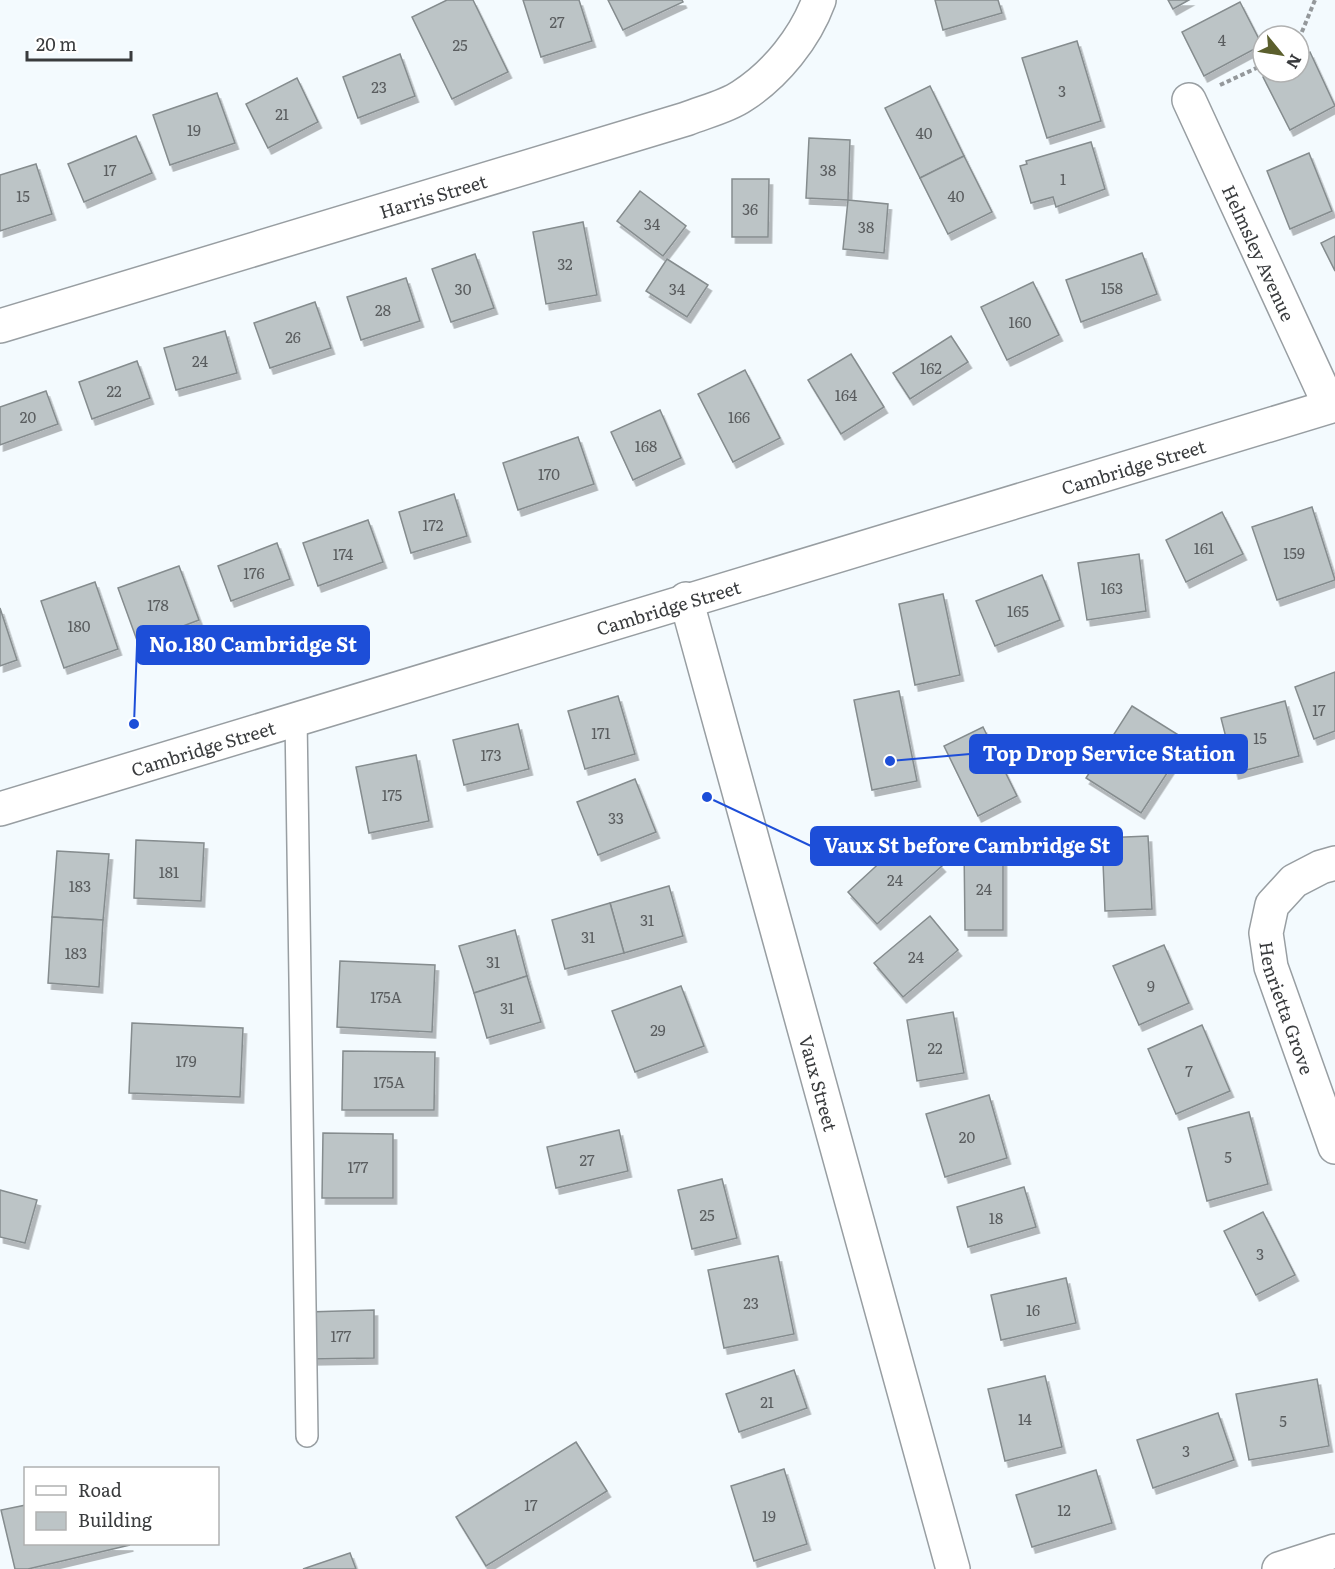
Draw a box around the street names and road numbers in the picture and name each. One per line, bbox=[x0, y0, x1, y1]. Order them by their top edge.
street label: Harris Street bbox=[376, 166, 490, 224]
street label: Helmsley Avenue bbox=[1216, 180, 1302, 325]
street label: Cambridge Street bbox=[1058, 431, 1209, 501]
street label: Cambridge Street bbox=[593, 572, 744, 641]
street label: Cambridge Street bbox=[128, 713, 279, 782]
street label: Henrietta Grove bbox=[1254, 939, 1322, 1078]
street label: Vaux Street bbox=[793, 1032, 845, 1135]

